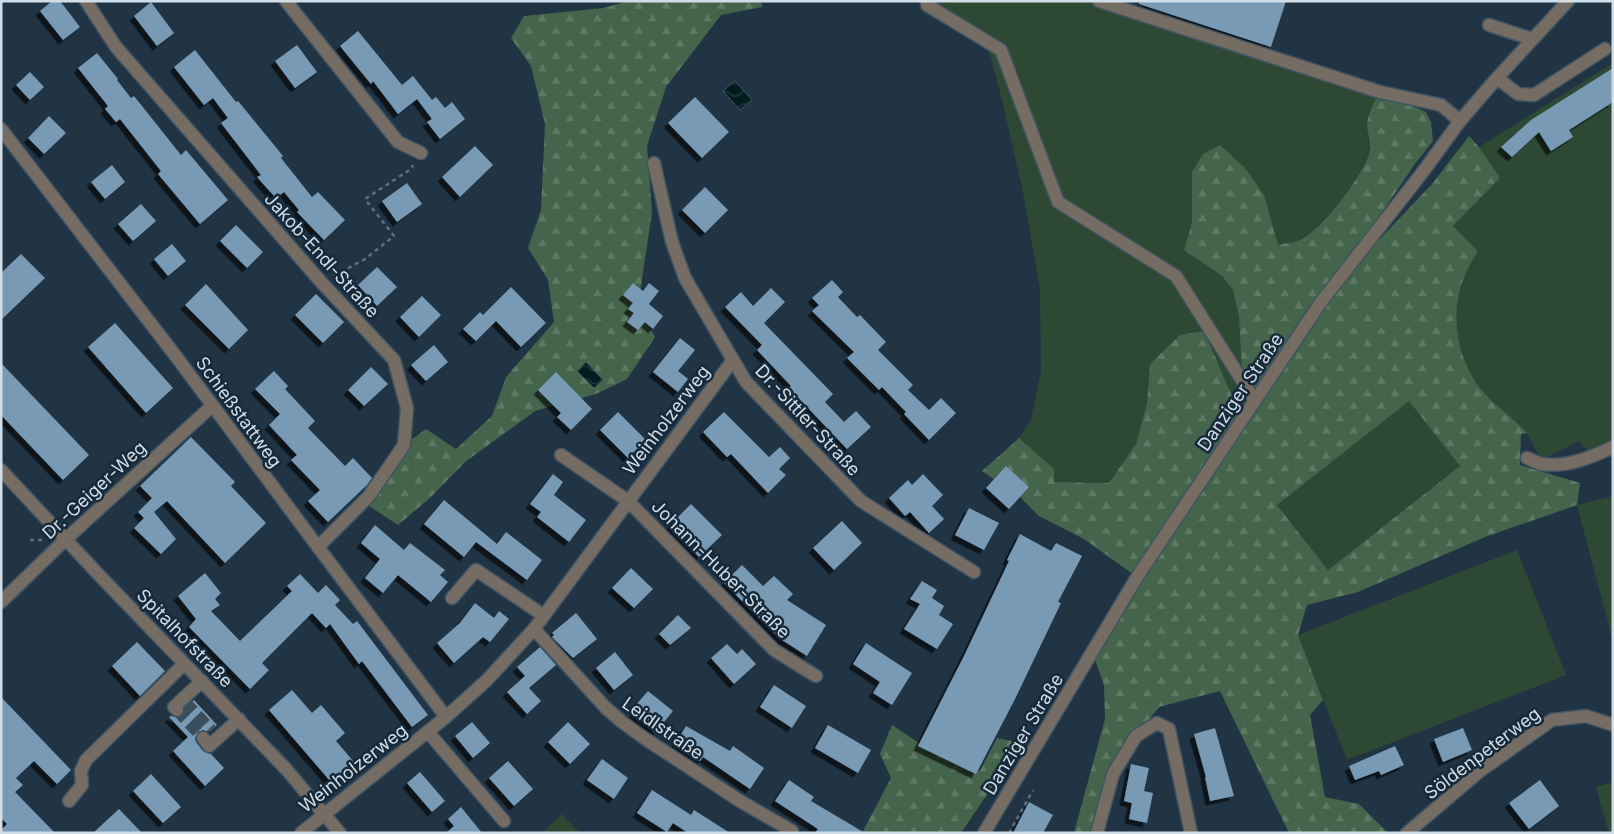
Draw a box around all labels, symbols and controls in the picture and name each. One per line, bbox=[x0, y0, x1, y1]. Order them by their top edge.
street label: Jakob-Endl-Straße bbox=[260, 188, 384, 322]
street label: Danziger Straße bbox=[1193, 329, 1287, 455]
street label: Schießstattweg bbox=[192, 353, 286, 471]
street label: Dr.-Sittler-Straße bbox=[751, 360, 865, 480]
street label: Weinholzerweg bbox=[618, 361, 714, 479]
street label: Dr.-Geiger-Weg bbox=[38, 437, 150, 543]
street label: Johann-Huber-Straße bbox=[647, 495, 795, 643]
street label: Spitalhofstraße bbox=[133, 584, 237, 692]
street label: Danziger Straße bbox=[979, 670, 1067, 798]
street label: Leidlstraße bbox=[618, 692, 708, 764]
street label: Söldenpeterweg bbox=[1420, 703, 1544, 803]
street label: Weinholzerweg bbox=[295, 719, 411, 817]

